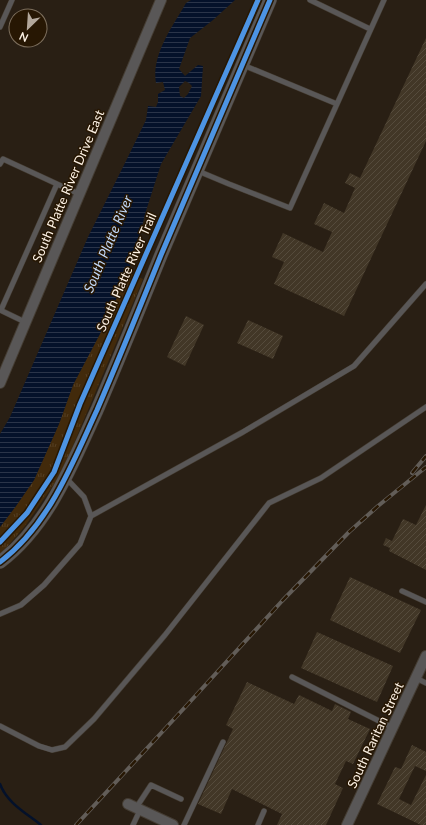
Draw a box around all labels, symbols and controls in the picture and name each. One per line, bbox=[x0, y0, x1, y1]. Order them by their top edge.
north arrow bbox=[8, 8, 48, 48]
text: N bbox=[17, 30, 30, 45]
street label: South Platte River Drive East bbox=[29, 107, 107, 265]
water label: South Platte River bbox=[80, 193, 136, 295]
street label: South Platte River Trail bbox=[93, 210, 159, 334]
street label: South Raritan Street bbox=[343, 679, 407, 791]

